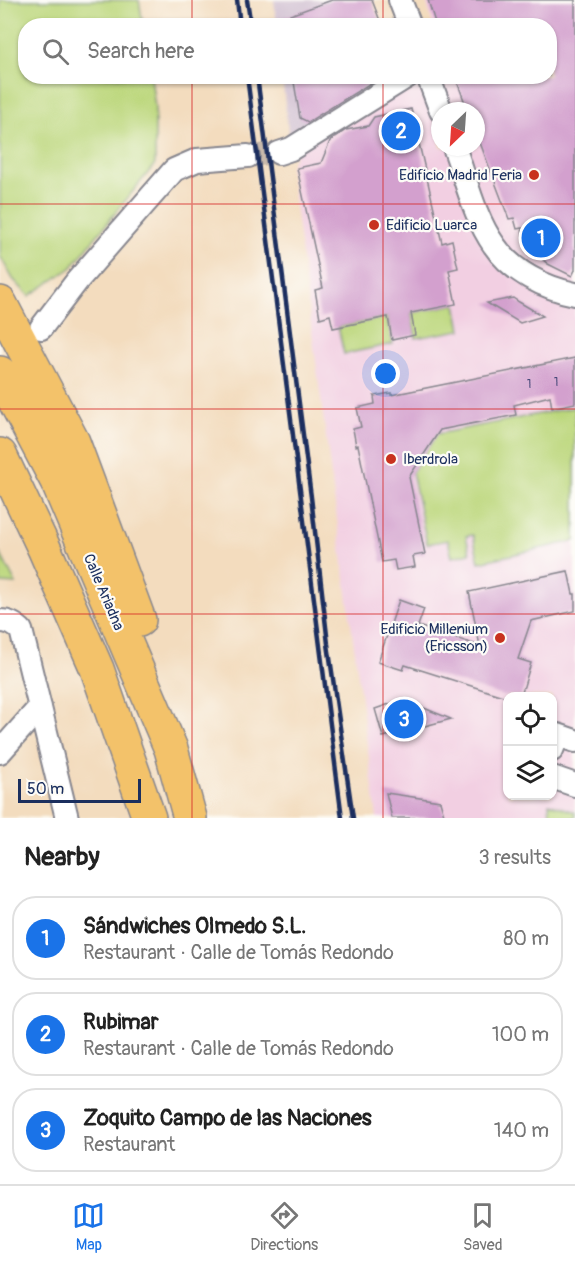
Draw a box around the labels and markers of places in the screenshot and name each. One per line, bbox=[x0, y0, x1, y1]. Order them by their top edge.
pin: 2 bbox=[382, 108, 420, 154]
place label: Edificio Madrid Feria bbox=[399, 166, 522, 185]
marker: Edificio Madrid Feria bbox=[527, 168, 541, 182]
place label: Edificio Luarca bbox=[386, 216, 477, 235]
pin: 1 bbox=[522, 216, 560, 260]
marker: Edificio Luarca bbox=[367, 218, 381, 232]
place label: Iberdrola bbox=[403, 450, 458, 469]
marker: Iberdrola bbox=[384, 452, 398, 466]
place label: Edificio Millenium (Ericsson) bbox=[381, 620, 488, 656]
marker: Edificio Millenium (Ericsson) bbox=[493, 631, 507, 645]
pin: 3 bbox=[384, 696, 424, 742]

